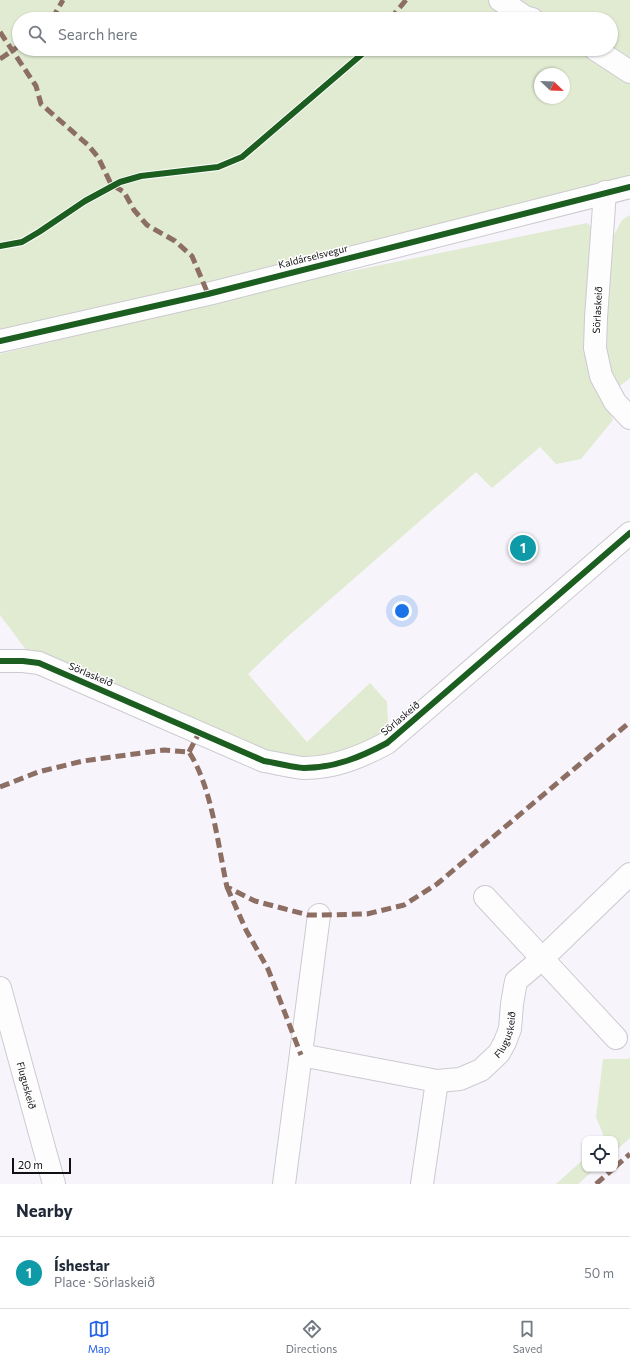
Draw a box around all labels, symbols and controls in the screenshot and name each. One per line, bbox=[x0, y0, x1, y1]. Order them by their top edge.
search box bbox=[12, 12, 618, 56]
icon: search bbox=[26, 23, 48, 45]
text: Search here bbox=[58, 25, 137, 43]
north arrow bbox=[534, 68, 570, 104]
street label: Kaldárselsvegur bbox=[277, 242, 349, 270]
street label: Sörlaskeið bbox=[590, 286, 604, 334]
pin: 1 bbox=[510, 533, 536, 563]
your location bbox=[392, 601, 412, 621]
street label: Sörlaskeið bbox=[67, 659, 115, 689]
street label: Sörlaskeið bbox=[378, 698, 422, 738]
street label: Fluguskeið bbox=[492, 1011, 517, 1060]
street label: Fluguskeið bbox=[15, 1060, 39, 1110]
map controls bbox=[582, 1136, 618, 1172]
button: locate bbox=[582, 1136, 618, 1172]
scale bar bbox=[12, 1156, 71, 1175]
text: 20 m bbox=[18, 1158, 43, 1171]
text: Nearby bbox=[16, 1200, 73, 1221]
text: Íshestar bbox=[54, 1256, 110, 1274]
text: 1 bbox=[26, 1265, 32, 1281]
text: 50 m bbox=[584, 1265, 614, 1281]
text: Place · Sörlaskeið bbox=[54, 1274, 155, 1290]
tab: Map bbox=[88, 1318, 110, 1355]
tab: Directions bbox=[286, 1318, 337, 1355]
tab: Saved bbox=[513, 1318, 542, 1355]

